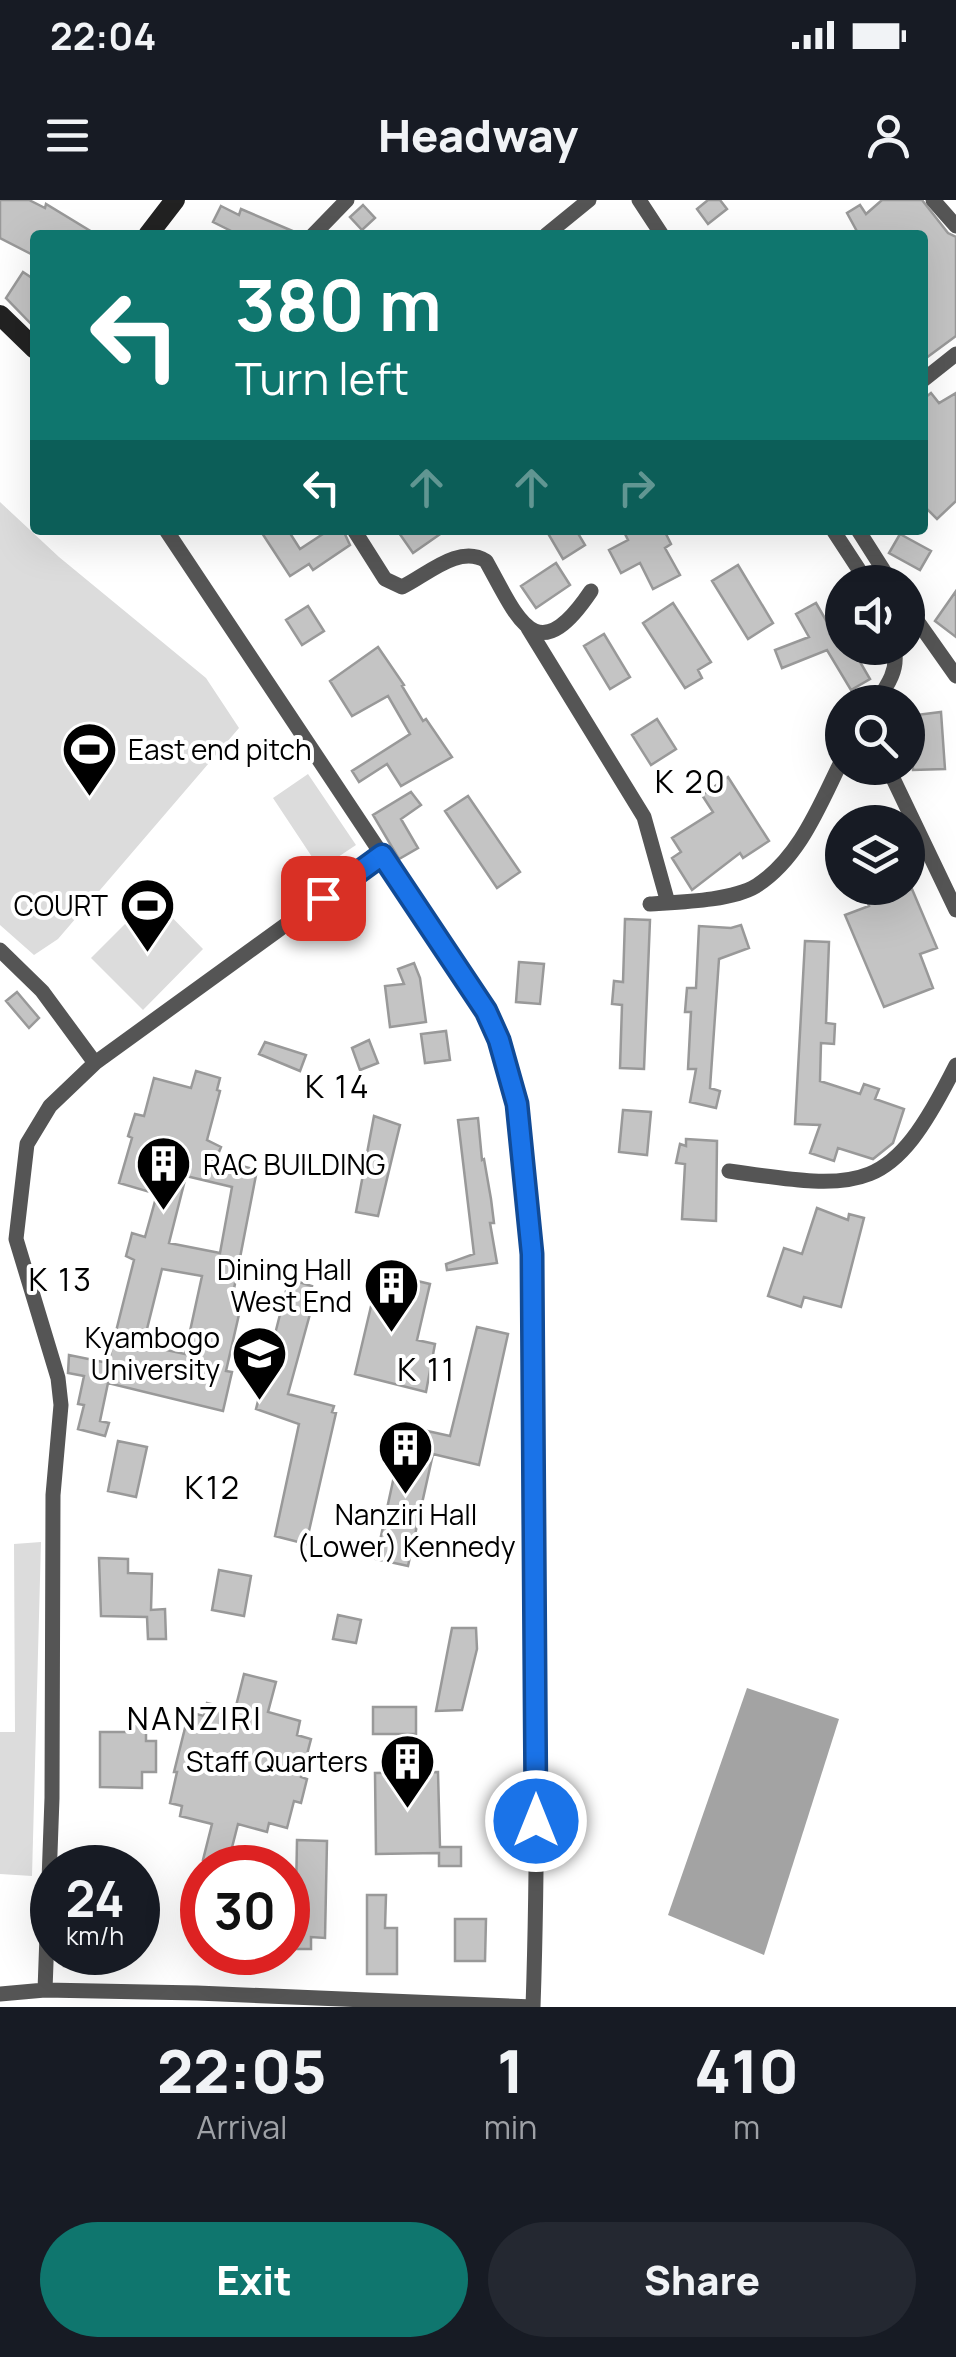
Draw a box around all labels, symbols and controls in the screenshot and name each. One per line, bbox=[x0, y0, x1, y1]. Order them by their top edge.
text: 22:04 bbox=[50, 9, 156, 61]
text: Headway bbox=[378, 104, 578, 166]
icon: menu bbox=[40, 108, 95, 163]
icon: person bbox=[861, 108, 916, 163]
text: 380 m bbox=[235, 256, 442, 352]
icon: left bbox=[70, 270, 200, 400]
text: Turn left bbox=[235, 347, 409, 409]
icon: left bbox=[294, 460, 349, 515]
icon: ahead bbox=[399, 460, 454, 515]
icon: ahead bbox=[504, 460, 559, 515]
icon: right bbox=[609, 460, 664, 515]
map controls bbox=[825, 565, 925, 905]
button: sound bbox=[825, 565, 925, 665]
button: search bbox=[825, 685, 925, 785]
sports icon: East end pitch bbox=[59, 719, 119, 798]
place label: East end pitch bbox=[128, 730, 312, 768]
district label: K 20 bbox=[655, 759, 727, 803]
button: layers bbox=[825, 805, 925, 905]
pin bbox=[281, 856, 366, 941]
icon: arrive bbox=[296, 871, 351, 926]
sports icon: COURT bbox=[117, 875, 177, 954]
place label: COURT bbox=[14, 886, 108, 924]
district label: K 14 bbox=[305, 1064, 371, 1108]
building icon: RAC BUILDING bbox=[134, 1134, 194, 1213]
place label: RAC BUILDING bbox=[203, 1145, 385, 1183]
place label: Dining Hall West End bbox=[217, 1250, 352, 1320]
building icon: Dining Hall West End bbox=[361, 1255, 421, 1334]
district label: K 13 bbox=[29, 1257, 93, 1301]
place label: Kyambogo University bbox=[85, 1318, 220, 1388]
school or university icon: Kyambogo University bbox=[229, 1323, 289, 1402]
district label: K 11 bbox=[397, 1347, 457, 1391]
building icon: Nanziri Hall (Lower) Kennedy bbox=[376, 1418, 436, 1497]
district label: K12 bbox=[184, 1465, 242, 1509]
place label: Nanziri Hall (Lower) Kennedy bbox=[297, 1495, 516, 1565]
district label: NANZIRI bbox=[127, 1696, 263, 1740]
building icon: Staff Quarters bbox=[377, 1731, 437, 1810]
place label: Staff Quarters bbox=[186, 1742, 368, 1780]
position arrow bbox=[484, 1769, 588, 1873]
speed limit sign: 30 bbox=[180, 1845, 310, 1975]
text: 24 bbox=[65, 1864, 125, 1932]
text: km/h bbox=[66, 1918, 124, 1953]
text: 22:05 bbox=[157, 2029, 327, 2111]
text: 1 bbox=[497, 2029, 524, 2111]
text: 410 bbox=[694, 2029, 799, 2111]
text: Arrival bbox=[196, 2105, 288, 2149]
text: min bbox=[484, 2105, 537, 2149]
text: m bbox=[733, 2105, 760, 2149]
button: Exit bbox=[40, 2222, 468, 2337]
button: Share bbox=[488, 2222, 916, 2337]

